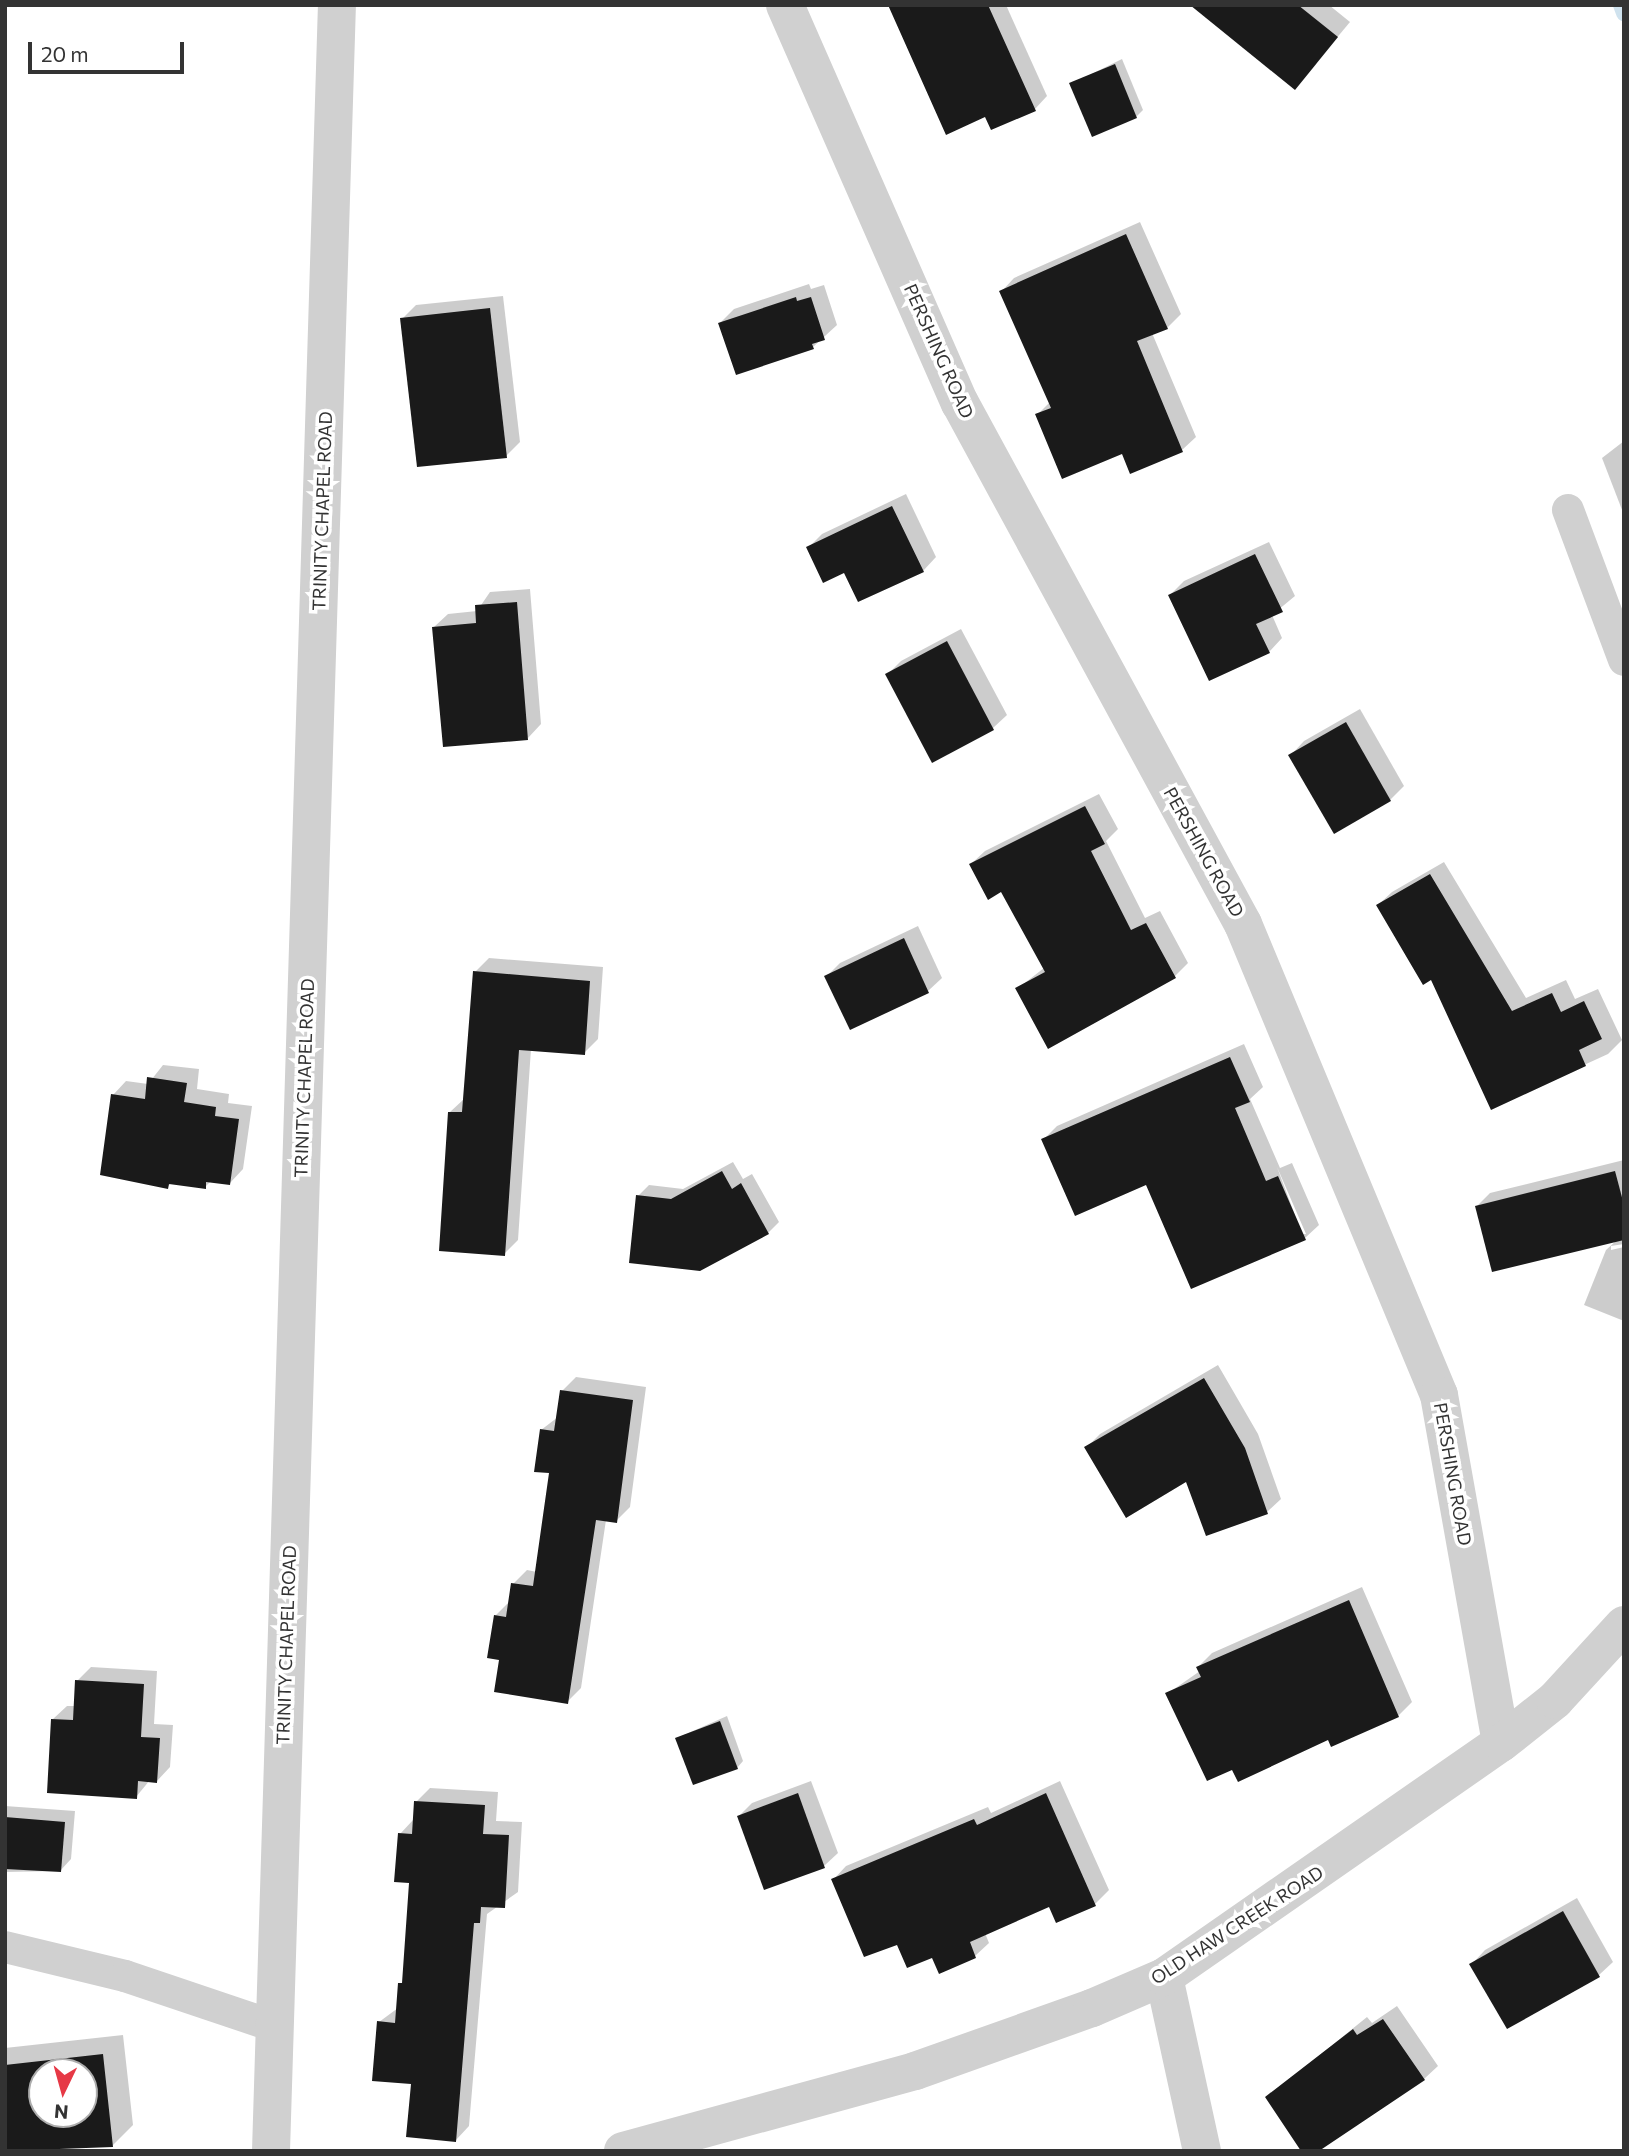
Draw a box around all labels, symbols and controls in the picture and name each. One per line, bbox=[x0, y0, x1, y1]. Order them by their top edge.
scale bar bbox=[32, 28, 187, 72]
text: 20 m bbox=[41, 41, 89, 66]
street label: PERSHING ROAD bbox=[900, 280, 978, 422]
street label: TRINITY CHAPEL ROAD bbox=[308, 411, 336, 611]
street label: PERSHING ROAD bbox=[1159, 783, 1249, 921]
street label: TRINITY CHAPEL ROAD bbox=[290, 978, 318, 1178]
street label: PERSHING ROAD bbox=[1430, 1401, 1476, 1547]
street label: TRINITY CHAPEL ROAD bbox=[272, 1545, 300, 1745]
street label: OLD HAW CREEK ROAD bbox=[1147, 1861, 1327, 1989]
north arrow bbox=[28, 2058, 98, 2128]
text: N bbox=[53, 2100, 69, 2125]

